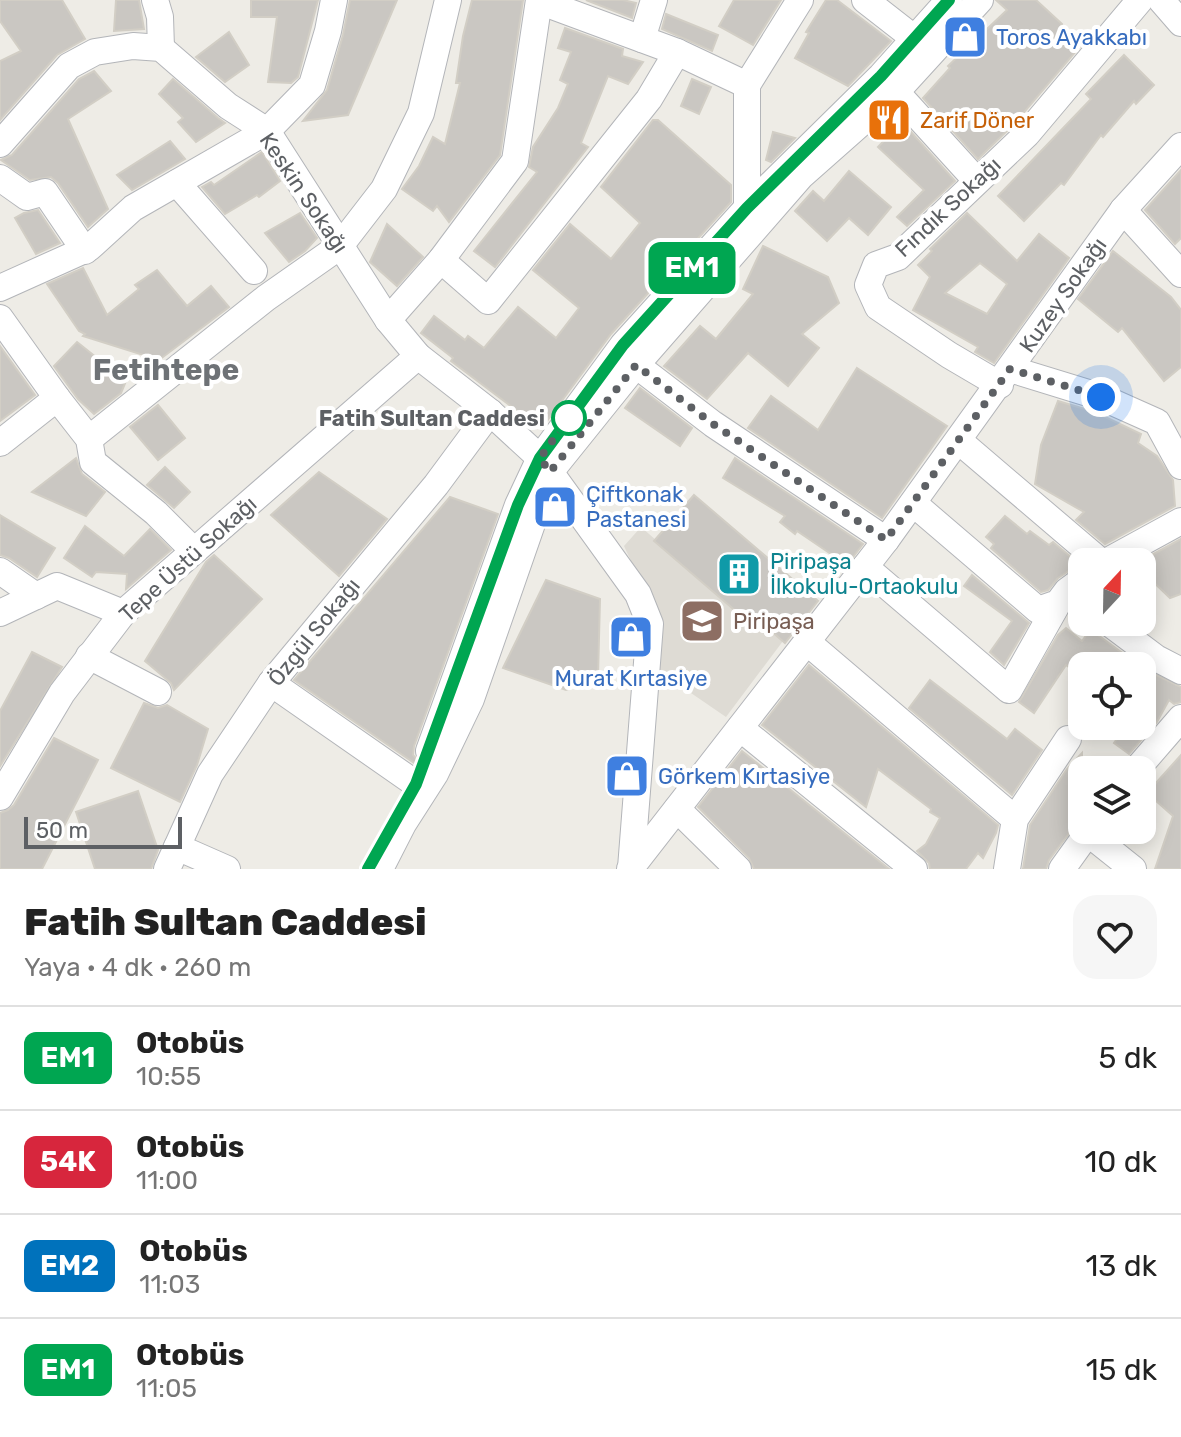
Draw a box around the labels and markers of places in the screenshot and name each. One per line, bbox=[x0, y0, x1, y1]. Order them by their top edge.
shop icon: Toros Ayakkabı bbox=[941, 13, 989, 61]
place label: Toros Ayakkabı bbox=[996, 24, 1147, 51]
restaurant icon: Zarif Döner bbox=[865, 96, 913, 144]
place label: Zarif Döner bbox=[920, 107, 1035, 134]
marker: Fatih Sultan Caddesi bbox=[552, 401, 586, 435]
place label: Fatih Sultan Caddesi bbox=[319, 405, 545, 432]
place label: Çiftkonak Pastanesi bbox=[586, 481, 686, 533]
shop icon: Çiftkonak Pastanesi bbox=[531, 483, 579, 531]
place label: Piripaşa İlkokulu-Ortaokulu bbox=[770, 548, 958, 600]
building icon: Piripaşa İlkokulu-Ortaokulu bbox=[715, 550, 763, 598]
school or university icon: Piripaşa bbox=[678, 597, 726, 645]
place label: Piripaşa bbox=[733, 608, 815, 635]
shop icon: Murat Kırtasiye bbox=[607, 613, 655, 661]
place label: Murat Kırtasiye bbox=[554, 665, 708, 692]
shop icon: Görkem Kırtasiye bbox=[603, 752, 651, 800]
place label: Görkem Kırtasiye bbox=[658, 763, 830, 790]

